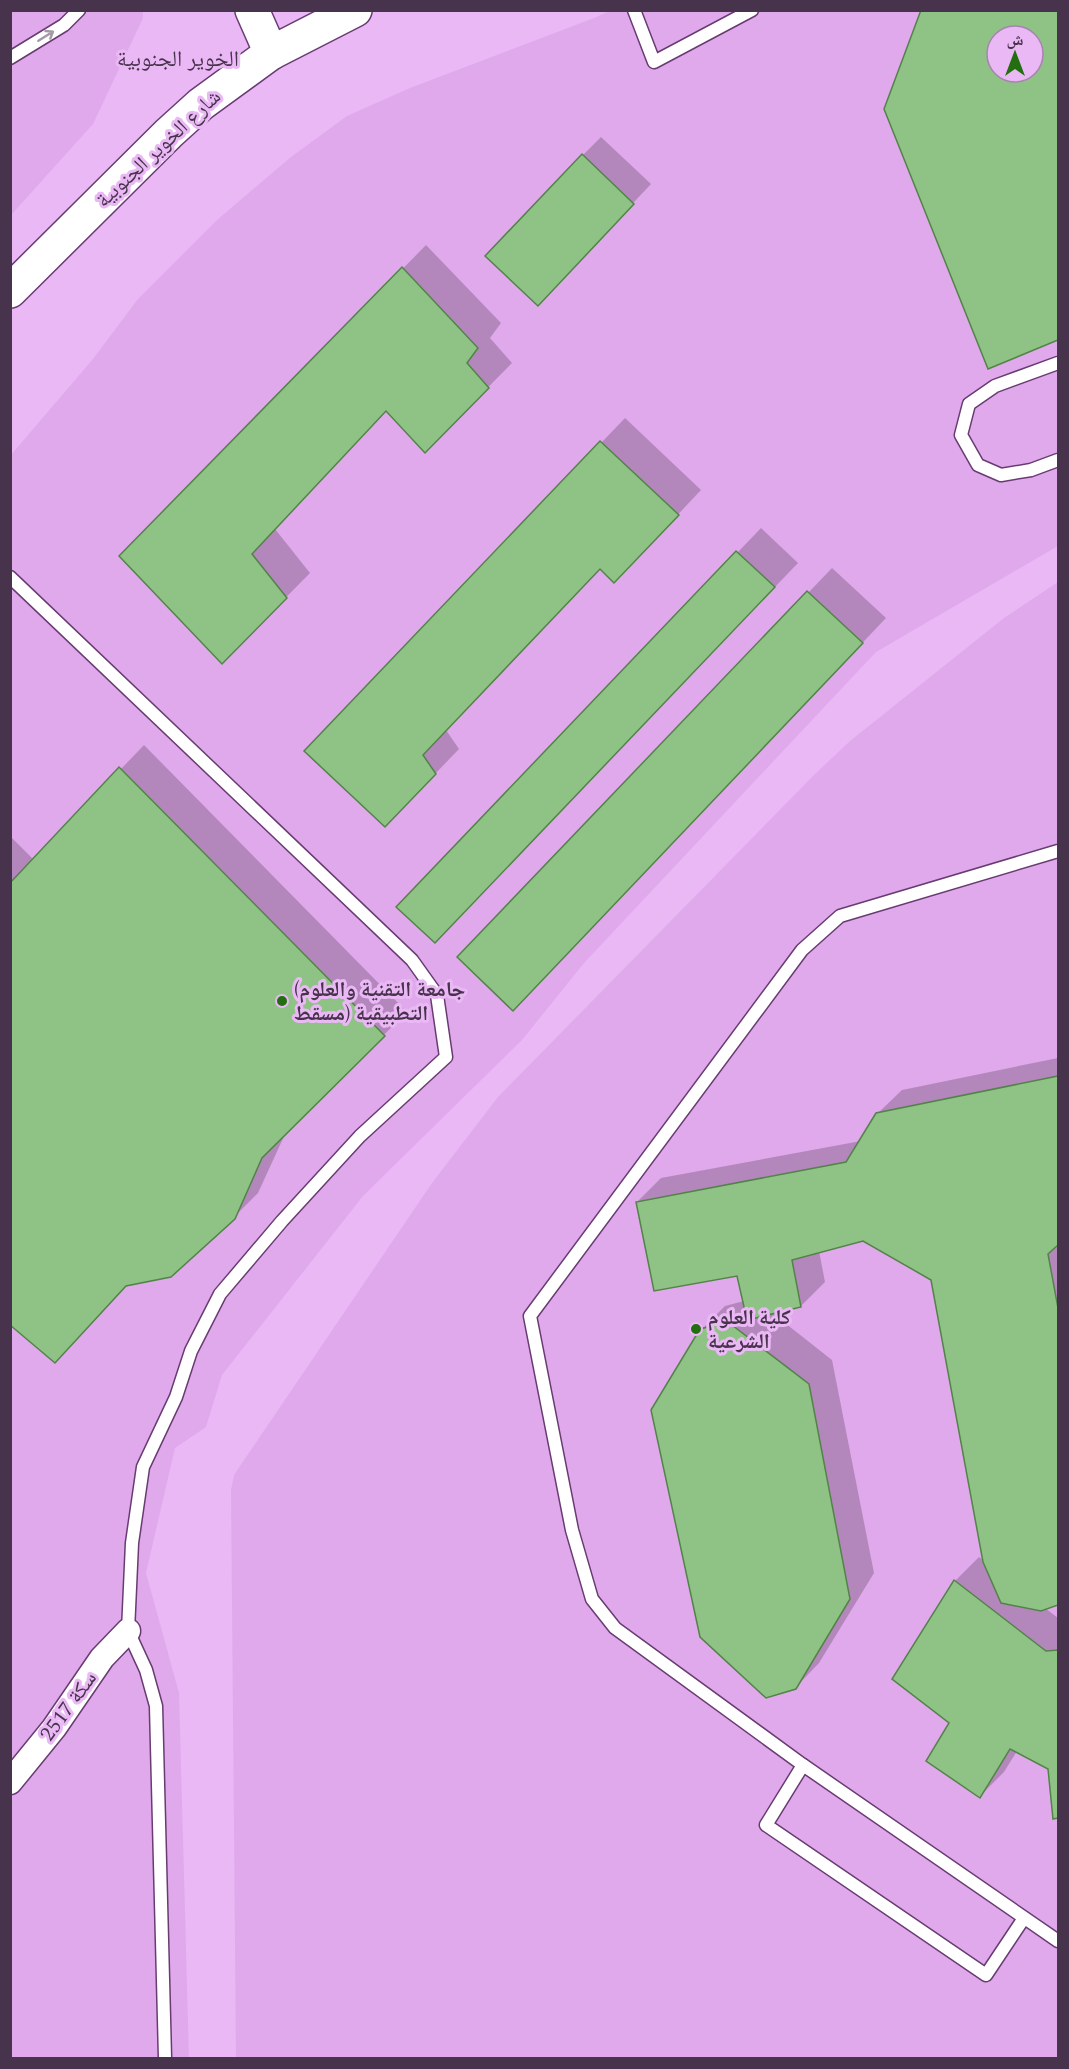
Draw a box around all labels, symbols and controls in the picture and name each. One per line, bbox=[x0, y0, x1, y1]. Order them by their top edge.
north arrow bbox=[985, 24, 1045, 84]
text: ش bbox=[1007, 28, 1024, 52]
one-way arrow bbox=[37, 29, 54, 41]
district label: الخوير الجنوبية bbox=[117, 43, 239, 76]
street label: شارع الخوير الجنوبية bbox=[89, 82, 229, 216]
place label: (جامعة التقنية والعلوم التطبيقية (مسقط bbox=[294, 974, 465, 1030]
marker: (جامعة التقنية والعلوم التطبيقية (مسقط bbox=[275, 994, 289, 1008]
place label: كلية العلوم الشرعية bbox=[708, 1302, 791, 1358]
marker: كلية العلوم الشرعية bbox=[689, 1322, 703, 1336]
street label: 2517 سكة bbox=[32, 1665, 105, 1748]

